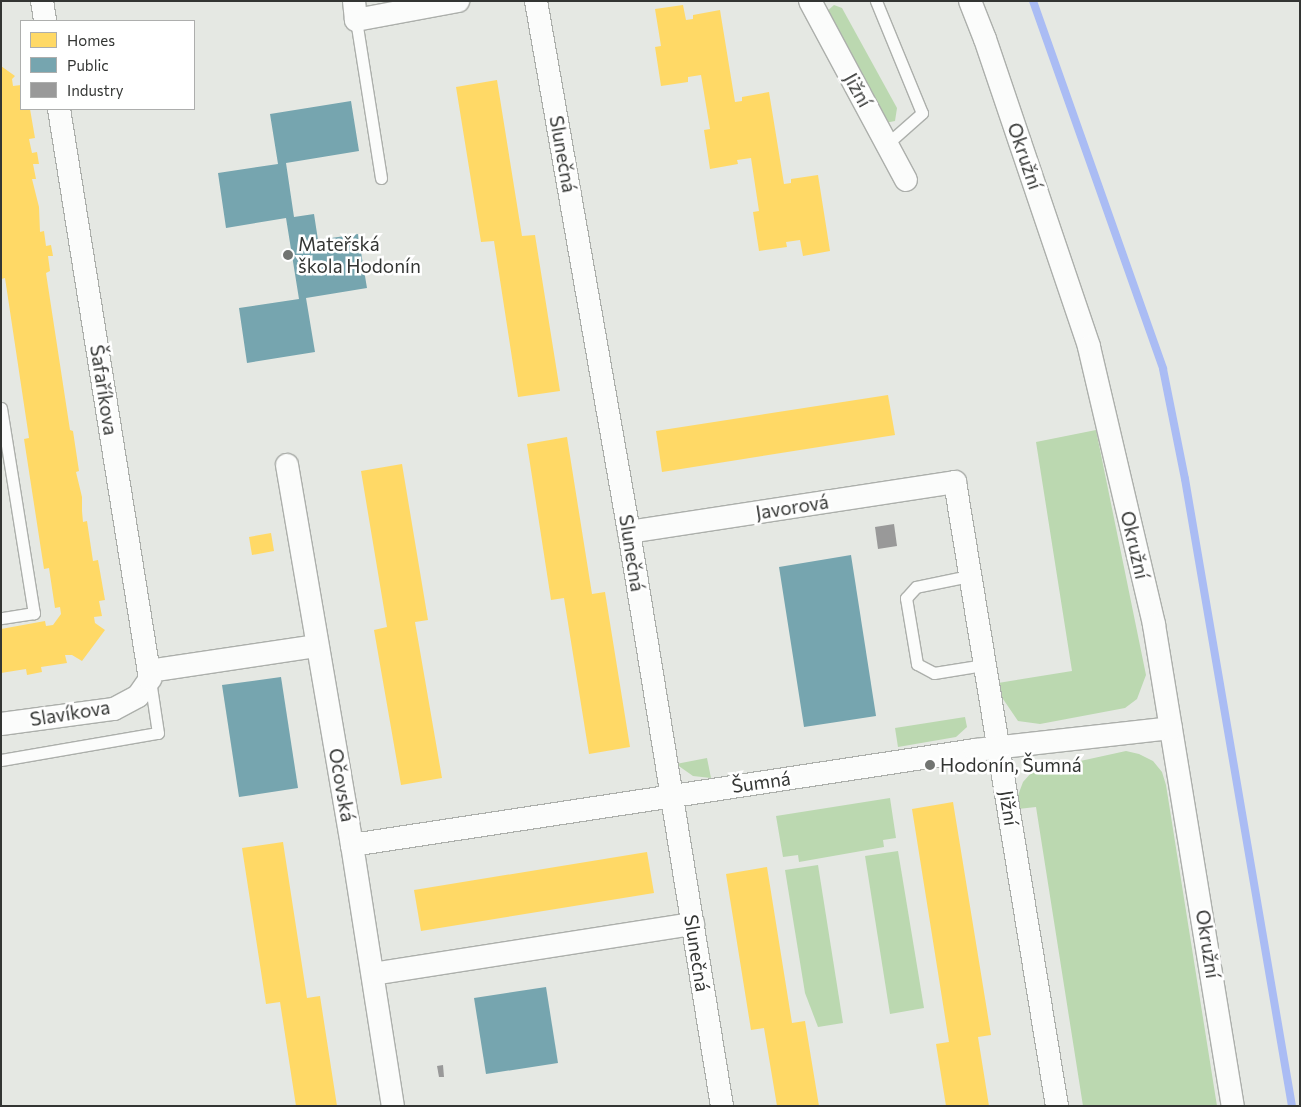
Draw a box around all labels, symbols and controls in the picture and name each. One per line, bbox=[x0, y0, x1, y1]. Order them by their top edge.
legend bbox=[20, 20, 195, 110]
text: Homes bbox=[67, 31, 115, 49]
text: Public bbox=[67, 56, 109, 74]
street label: Jižní bbox=[839, 69, 877, 111]
text: Industry bbox=[67, 81, 124, 99]
street label: Slunečná bbox=[545, 114, 581, 194]
street label: Okružní bbox=[1003, 120, 1047, 192]
place label: Mateřská škola Hodonín bbox=[298, 233, 421, 277]
marker: Mateřská škola Hodonín bbox=[282, 249, 294, 261]
street label: Šafaříkova bbox=[86, 343, 122, 437]
street label: Javorová bbox=[754, 490, 830, 524]
street label: Okružní bbox=[1116, 509, 1154, 581]
street label: Slunečná bbox=[615, 513, 649, 593]
street label: Slavíkova bbox=[28, 695, 112, 731]
street label: Očovská bbox=[324, 746, 360, 824]
place label: Hodonín, Šumná bbox=[940, 754, 1082, 776]
marker: Hodonín, Šumná bbox=[924, 759, 936, 771]
street label: Šumná bbox=[730, 767, 792, 797]
street label: Jižní bbox=[995, 789, 1023, 827]
street label: Okružní bbox=[1191, 908, 1225, 980]
street label: Slunečná bbox=[680, 913, 714, 993]

